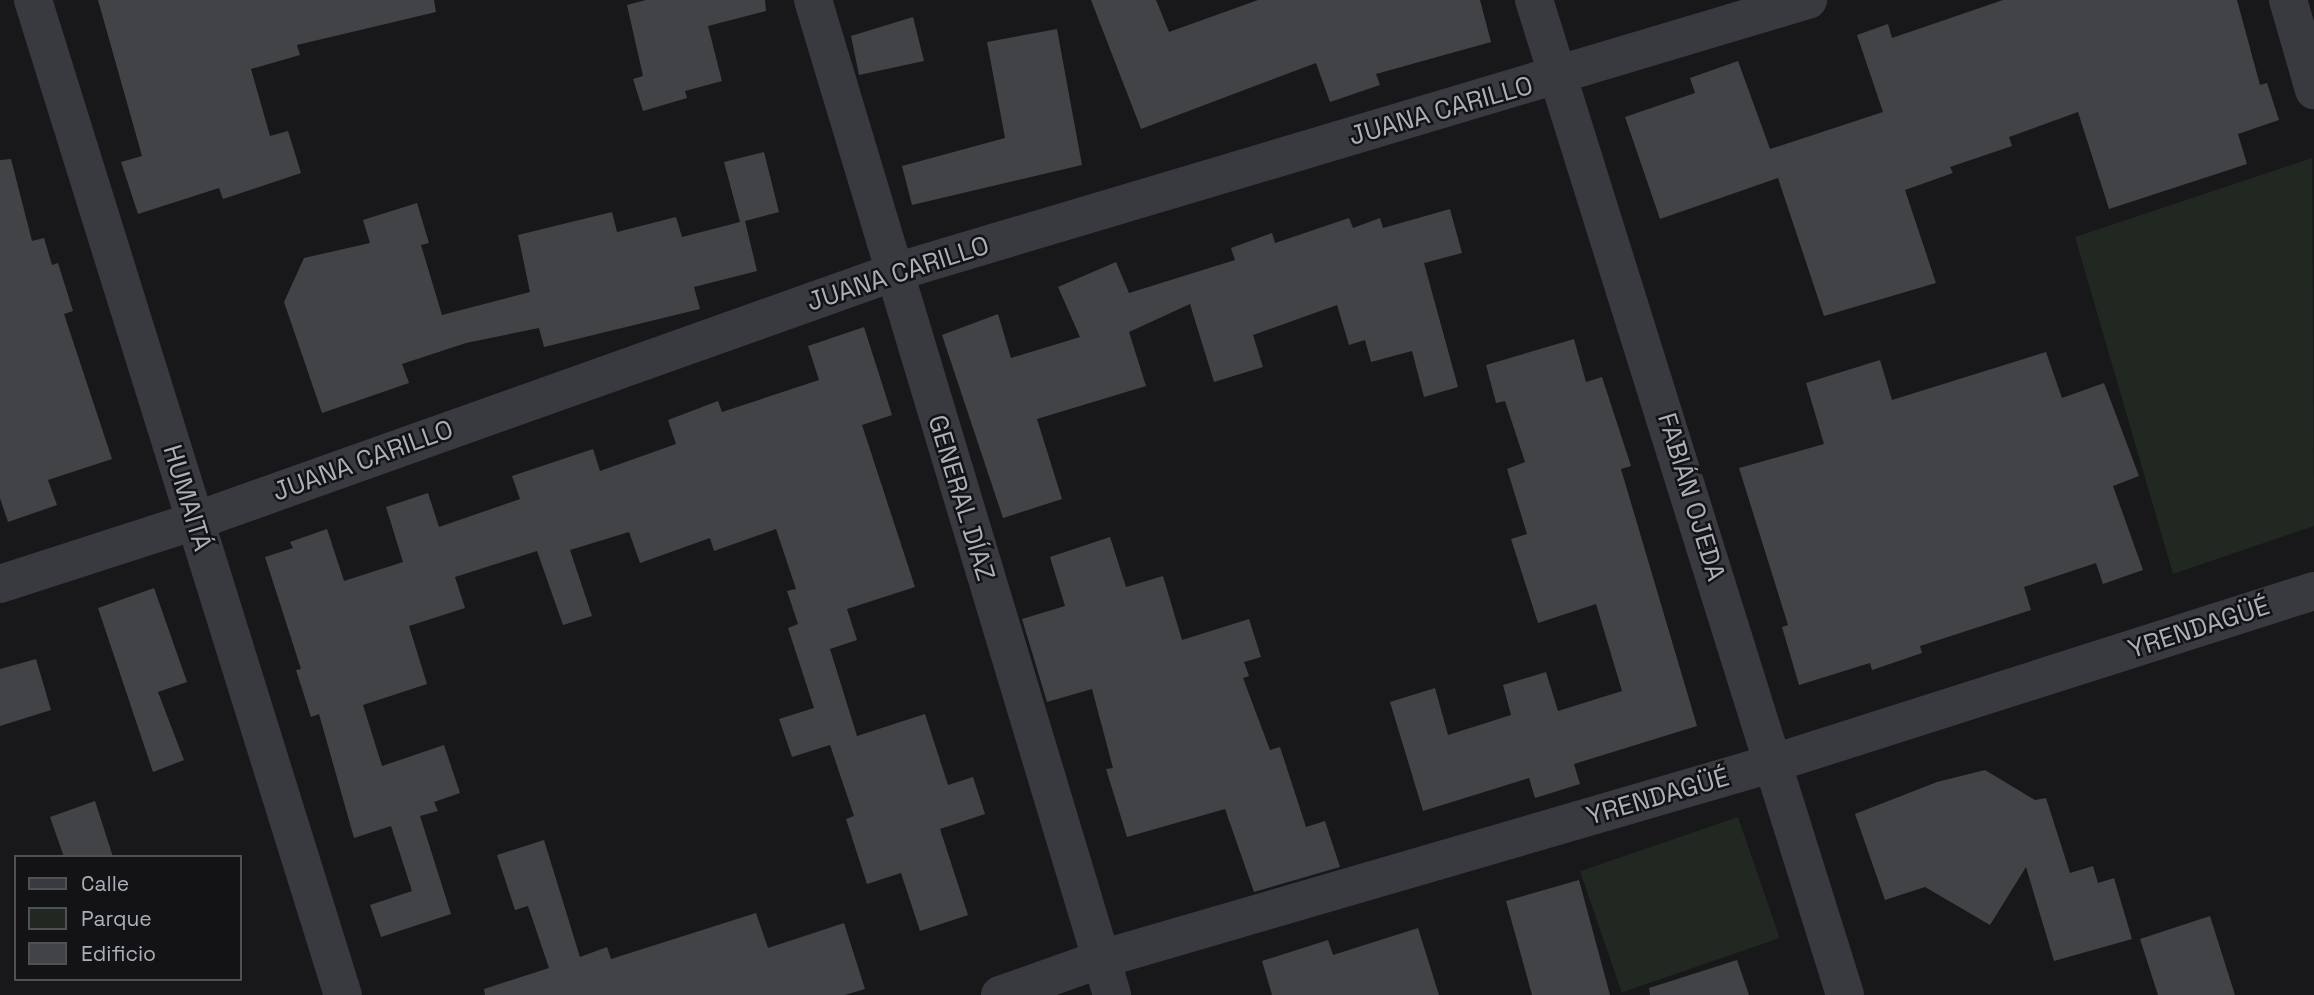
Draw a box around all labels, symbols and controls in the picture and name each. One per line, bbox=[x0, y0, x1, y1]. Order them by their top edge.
street label: JUANA CARILLO bbox=[1345, 70, 1537, 152]
street label: JUANA CARILLO bbox=[803, 230, 993, 318]
street label: FABIÁN OJEDA bbox=[1651, 409, 1731, 585]
street label: GENERAL DÍAZ bbox=[921, 411, 1001, 585]
street label: JUANA CARILLO bbox=[268, 414, 458, 508]
street label: HUMAITÁ bbox=[156, 441, 218, 555]
street label: YRENDAGÜÉ bbox=[2125, 591, 2273, 665]
street label: YRENDAGÜÉ bbox=[1583, 762, 1733, 832]
legend bbox=[14, 855, 242, 981]
text: Calle bbox=[81, 870, 129, 897]
text: Parque bbox=[81, 905, 152, 932]
text: Edificio bbox=[81, 940, 156, 967]

